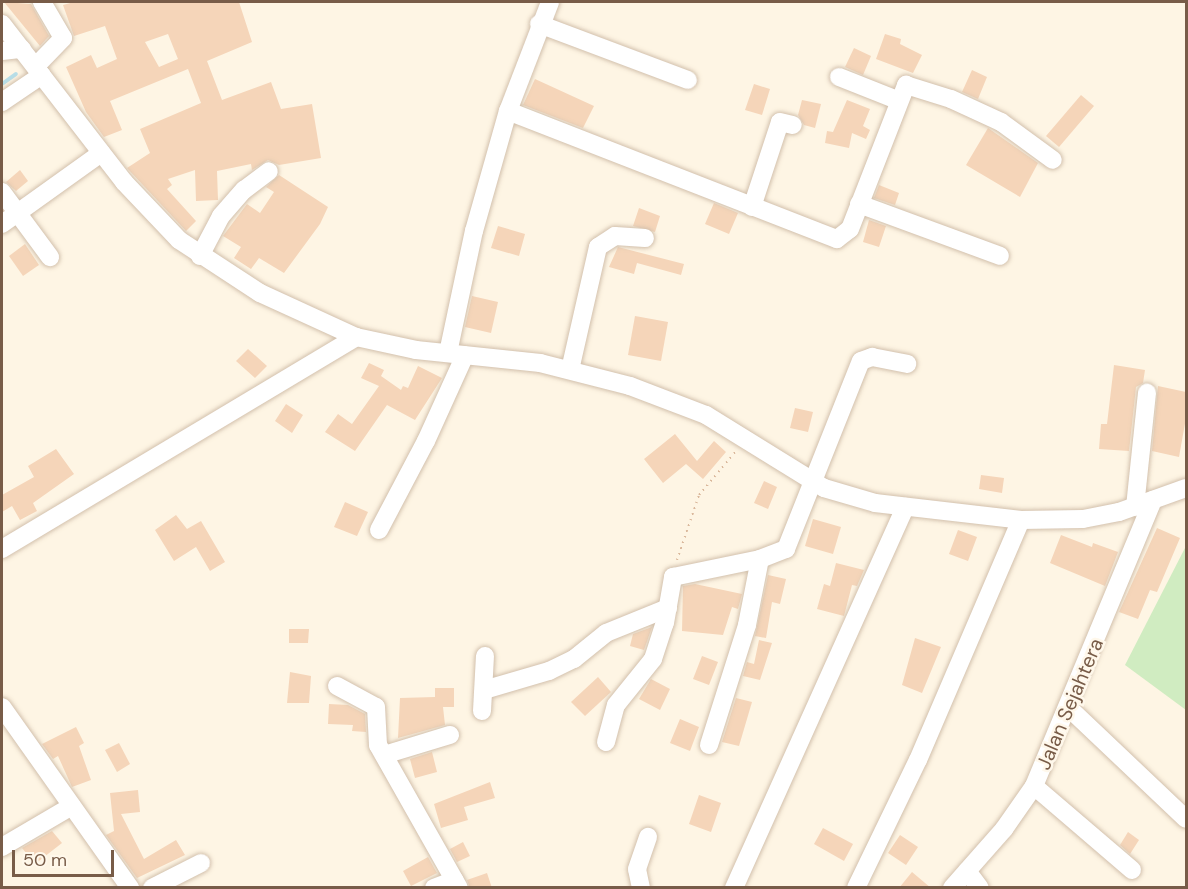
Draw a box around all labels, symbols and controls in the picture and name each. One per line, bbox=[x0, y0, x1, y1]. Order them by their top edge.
street label: Jalan Sejahtera bbox=[1032, 635, 1108, 773]
scale bar bbox=[15, 838, 117, 876]
text: 50 m bbox=[23, 848, 67, 872]

